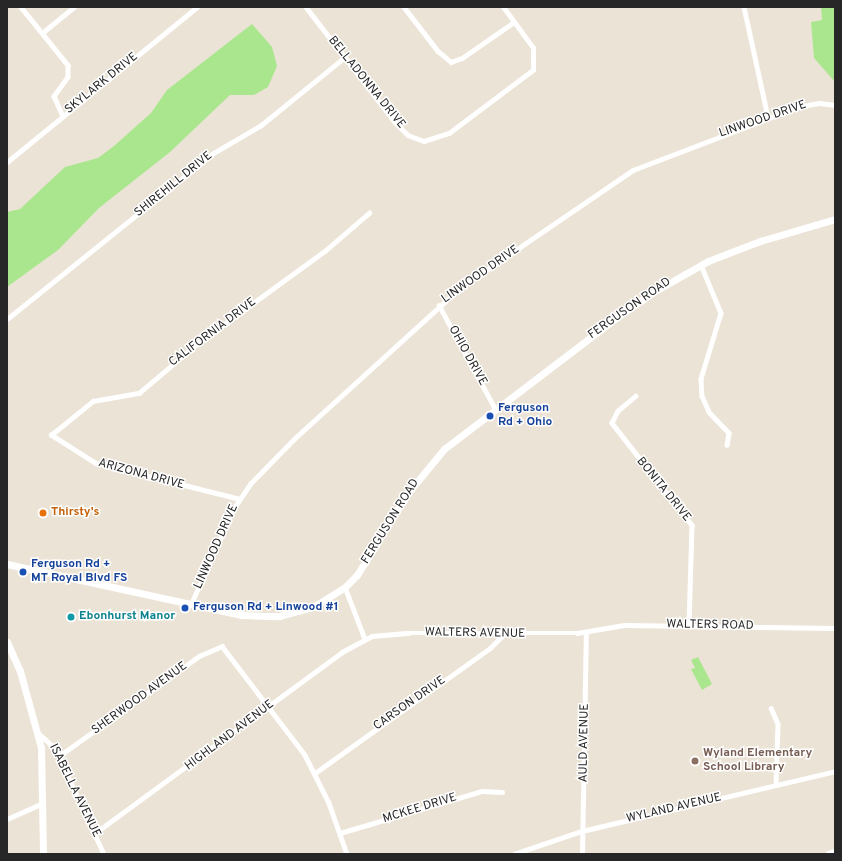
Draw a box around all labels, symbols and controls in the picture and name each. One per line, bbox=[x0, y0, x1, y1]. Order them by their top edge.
street label: BELLADONNA DRIVE bbox=[324, 34, 408, 132]
street label: SKYLARK DRIVE bbox=[63, 50, 141, 118]
street label: LINWOOD DRIVE bbox=[718, 98, 808, 142]
street label: SHIREHILL DRIVE bbox=[132, 149, 216, 221]
street label: LINWOOD DRIVE bbox=[440, 243, 522, 307]
street label: FERGUSON ROAD bbox=[586, 275, 674, 343]
street label: CALIFORNIA DRIVE bbox=[166, 295, 260, 371]
street label: OHIO DRIVE bbox=[445, 324, 489, 388]
place label: Ferguson Rd + Ohio bbox=[498, 402, 552, 430]
marker: Ferguson Rd + Ohio bbox=[485, 411, 495, 421]
street label: BONITA DRIVE bbox=[632, 455, 694, 525]
street label: ARIZONA DRIVE bbox=[96, 457, 186, 493]
street label: FERGUSON ROAD bbox=[359, 477, 423, 567]
street label: LINWOOD DRIVE bbox=[192, 502, 242, 592]
place label: Thirsty's bbox=[51, 506, 100, 520]
marker: Thirsty's bbox=[38, 508, 48, 518]
place label: Ferguson Rd + MT Royal Blvd FS bbox=[31, 558, 127, 586]
marker: Ferguson Rd + MT Royal Blvd FS bbox=[18, 567, 28, 577]
place label: Ferguson Rd + Linwood #1 bbox=[193, 601, 339, 615]
marker: Ferguson Rd + Linwood #1 bbox=[180, 603, 190, 613]
place label: Ebonhurst Manor bbox=[79, 610, 175, 624]
marker: Ebonhurst Manor bbox=[66, 612, 76, 622]
street label: WALTERS ROAD bbox=[666, 618, 754, 634]
street label: WALTERS AVENUE bbox=[425, 626, 525, 642]
street label: SHERWOOD AVENUE bbox=[89, 659, 191, 739]
street label: CARSON DRIVE bbox=[371, 674, 449, 734]
street label: HIGHLAND AVENUE bbox=[182, 698, 278, 774]
street label: AULD AVENUE bbox=[577, 703, 593, 783]
street label: ISABELLA AVENUE bbox=[45, 741, 103, 841]
place label: Wyland Elementary School Library bbox=[703, 747, 812, 775]
marker: Wyland Elementary School Library bbox=[690, 756, 700, 766]
street label: MCKEE DRIVE bbox=[381, 791, 459, 827]
street label: WYLAND AVENUE bbox=[625, 791, 723, 827]

